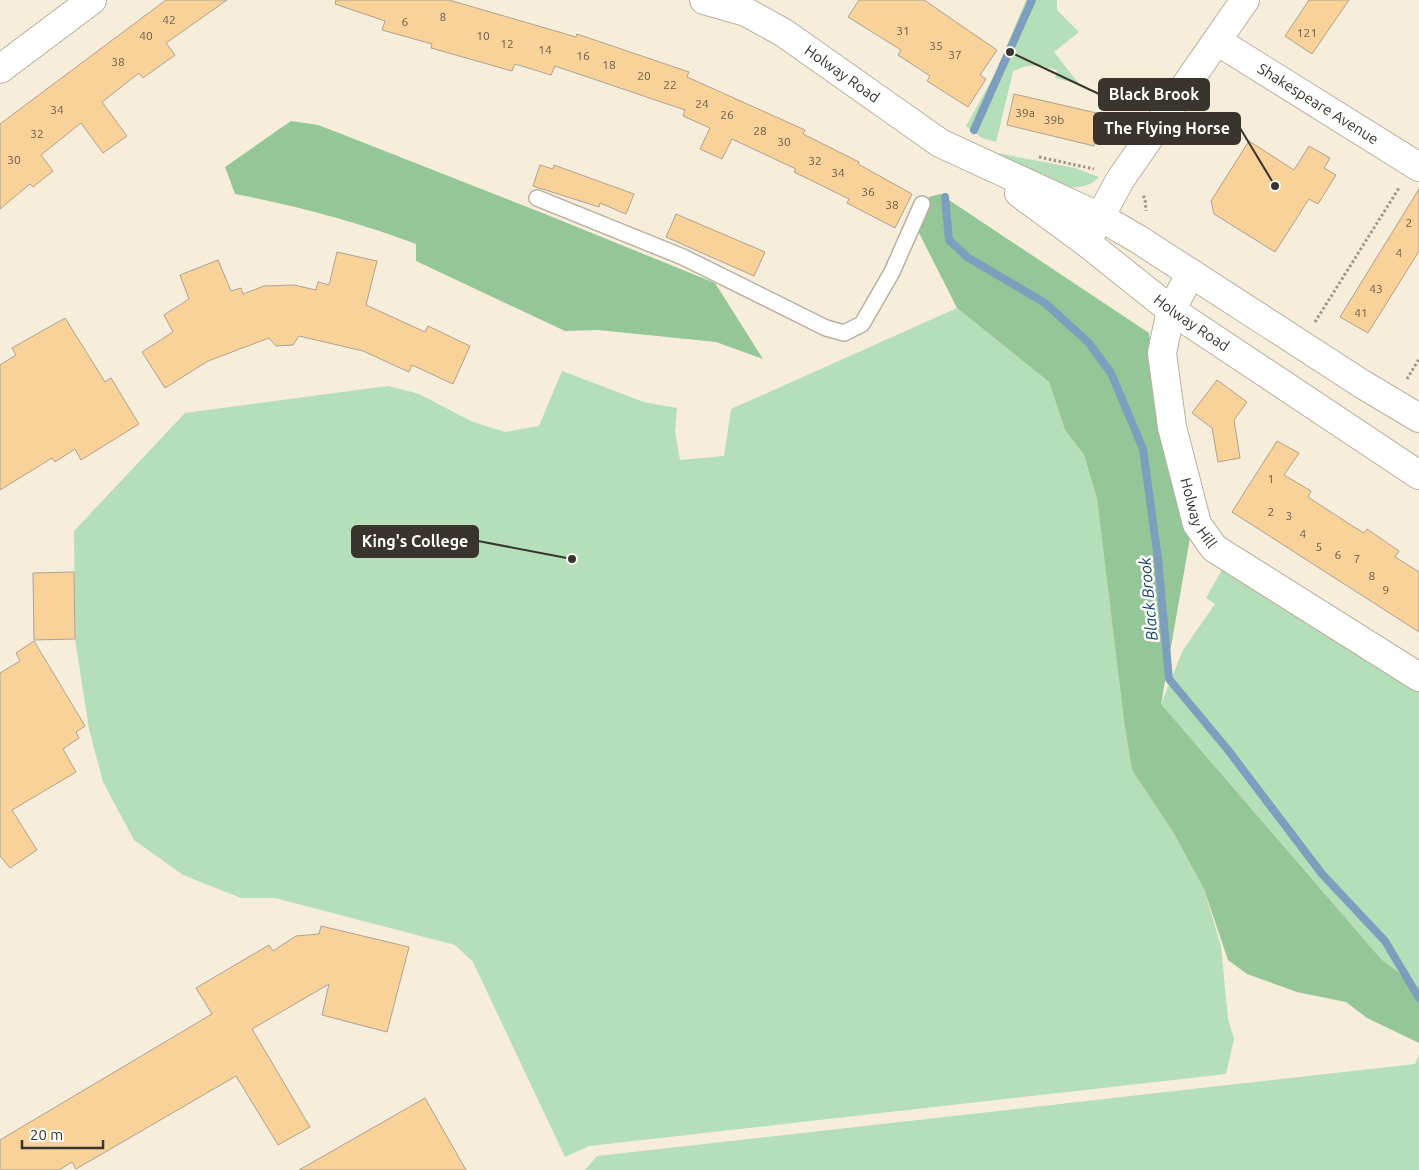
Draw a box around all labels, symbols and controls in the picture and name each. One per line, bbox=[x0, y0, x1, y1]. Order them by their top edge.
house number: 8 bbox=[440, 10, 447, 23]
house number: 42 bbox=[162, 13, 176, 26]
house number: 6 bbox=[402, 15, 409, 28]
house number: 31 bbox=[896, 24, 910, 37]
house number: 121 bbox=[1297, 26, 1317, 39]
house number: 40 bbox=[139, 29, 153, 42]
house number: 10 bbox=[476, 29, 490, 42]
house number: 12 bbox=[500, 37, 514, 50]
house number: 35 bbox=[929, 39, 943, 52]
street label: Holway Road bbox=[801, 41, 883, 106]
house number: 14 bbox=[538, 43, 552, 56]
house number: 37 bbox=[948, 48, 962, 61]
house number: 16 bbox=[576, 49, 590, 62]
house number: 38 bbox=[111, 55, 125, 68]
house number: 18 bbox=[602, 58, 616, 71]
street label: Shakespeare Avenue bbox=[1255, 60, 1382, 148]
house number: 20 bbox=[637, 69, 651, 82]
house number: 22 bbox=[663, 78, 677, 91]
callout: Black Brook bbox=[1099, 79, 1209, 110]
text: Black Brook bbox=[1109, 85, 1199, 103]
house number: 24 bbox=[695, 97, 709, 110]
house number: 34 bbox=[50, 103, 64, 116]
house number: 39a bbox=[1015, 106, 1035, 119]
house number: 26 bbox=[720, 108, 734, 121]
house number: 39b bbox=[1044, 113, 1064, 126]
callout: The Flying Horse bbox=[1094, 113, 1240, 144]
text: The Flying Horse bbox=[1104, 119, 1230, 137]
house number: 28 bbox=[753, 124, 767, 137]
house number: 32 bbox=[30, 127, 44, 140]
house number: 30 bbox=[777, 135, 791, 148]
house number: 30 bbox=[7, 153, 21, 166]
house number: 32 bbox=[808, 154, 822, 167]
house number: 34 bbox=[831, 166, 845, 179]
house number: 36 bbox=[861, 185, 875, 198]
house number: 38 bbox=[885, 198, 899, 211]
house number: 2 bbox=[1406, 216, 1412, 229]
house number: 4 bbox=[1396, 246, 1403, 259]
house number: 43 bbox=[1369, 282, 1383, 295]
street label: Holway Road bbox=[1151, 291, 1233, 354]
house number: 41 bbox=[1354, 306, 1368, 319]
house number: 1 bbox=[1268, 472, 1274, 485]
street label: Holway Hill bbox=[1177, 476, 1220, 551]
house number: 2 bbox=[1268, 505, 1274, 518]
house number: 3 bbox=[1286, 509, 1292, 522]
callout: King's College bbox=[352, 526, 478, 557]
house number: 4 bbox=[1300, 527, 1307, 540]
text: King's College bbox=[362, 532, 468, 550]
house number: 5 bbox=[1316, 540, 1322, 553]
house number: 6 bbox=[1335, 548, 1342, 561]
house number: 7 bbox=[1354, 552, 1360, 565]
water label: Black Brook bbox=[1135, 556, 1161, 642]
house number: 8 bbox=[1369, 569, 1376, 582]
house number: 9 bbox=[1383, 583, 1389, 596]
scale bar bbox=[22, 1118, 104, 1150]
text: 20 m bbox=[30, 1126, 63, 1143]

